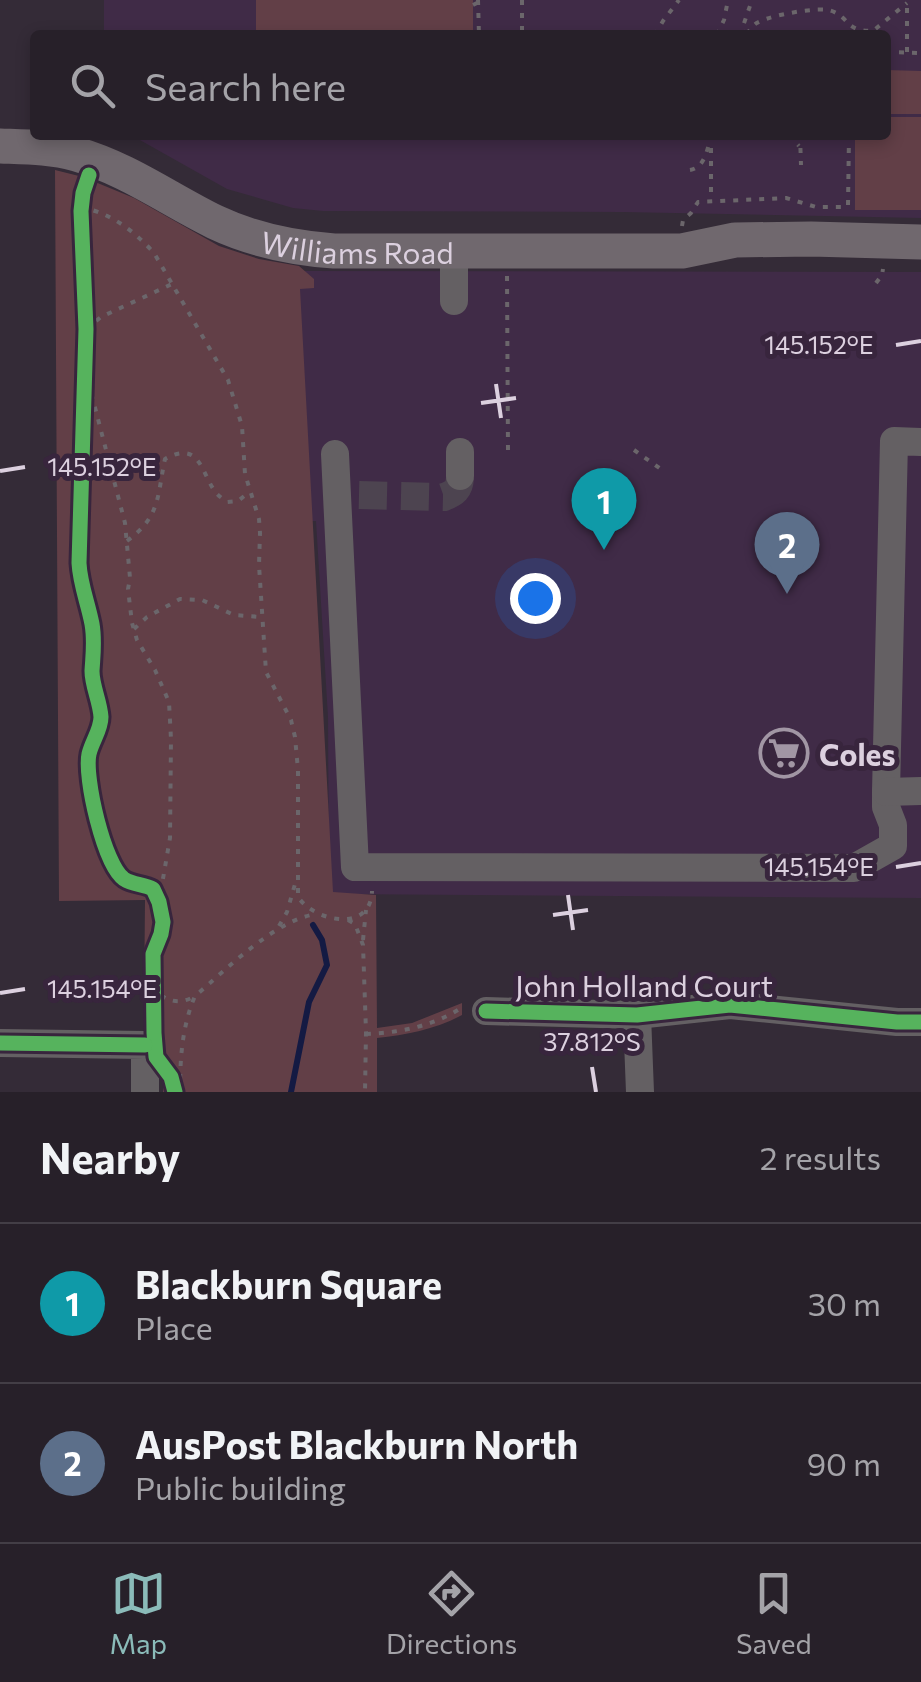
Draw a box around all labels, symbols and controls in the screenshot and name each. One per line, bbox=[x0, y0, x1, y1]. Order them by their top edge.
search box bbox=[30, 30, 891, 140]
icon: search bbox=[65, 58, 120, 113]
text: Search here bbox=[145, 62, 346, 109]
street label: Williams Road bbox=[258, 222, 453, 270]
text: 145.152°E bbox=[764, 329, 874, 359]
text: 145.152°E bbox=[47, 451, 157, 481]
pin: 1 bbox=[572, 468, 636, 550]
pin: 2 bbox=[754, 512, 820, 594]
your location bbox=[510, 573, 561, 624]
supermarket icon: Coles bbox=[758, 727, 810, 779]
place label: Coles bbox=[819, 735, 895, 772]
text: 145.154°E bbox=[764, 851, 874, 881]
street label: John Holland Court bbox=[515, 966, 773, 1003]
text: 145.154°E bbox=[47, 973, 157, 1003]
text: 37.812°S bbox=[543, 1026, 641, 1056]
text: Nearby bbox=[40, 1131, 180, 1183]
text: 2 results bbox=[760, 1137, 881, 1177]
text: Blackburn Square bbox=[135, 1260, 442, 1307]
text: 1 bbox=[65, 1283, 80, 1323]
text: 30 m bbox=[808, 1283, 881, 1323]
text: Place bbox=[135, 1307, 213, 1347]
text: AusPost Blackburn North bbox=[135, 1420, 578, 1467]
text: 2 bbox=[63, 1443, 82, 1483]
text: 90 m bbox=[807, 1443, 881, 1483]
text: Public building bbox=[135, 1467, 346, 1507]
tab: Map bbox=[109, 1566, 167, 1660]
tab: Directions bbox=[386, 1566, 517, 1660]
tab: Saved bbox=[736, 1566, 812, 1660]

